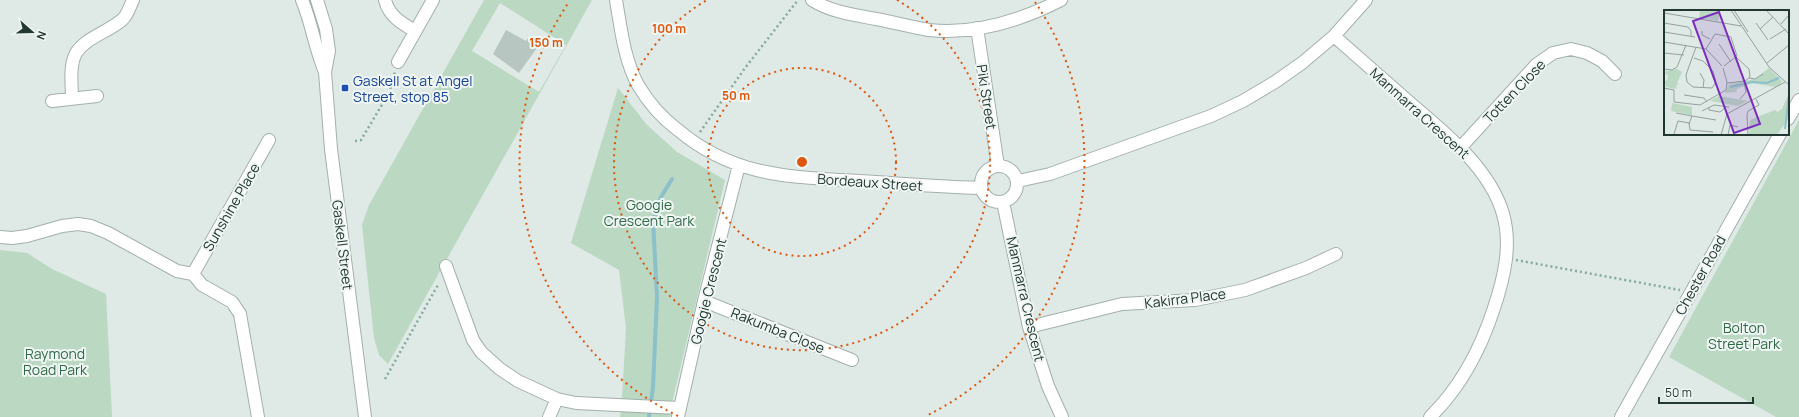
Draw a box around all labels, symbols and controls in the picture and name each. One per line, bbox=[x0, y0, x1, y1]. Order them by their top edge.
inset map bbox=[1664, 10, 1789, 135]
north arrow bbox=[12, 12, 52, 52]
text: 100 m bbox=[652, 20, 686, 37]
text: N bbox=[33, 29, 50, 42]
text: 150 m bbox=[529, 34, 563, 51]
street label: Totten Close bbox=[1479, 55, 1549, 127]
street label: Piki Street bbox=[972, 63, 1002, 131]
street label: Manmarra Crescent bbox=[1366, 63, 1474, 163]
place label: Gaskell St at Angel Street, stop 85 bbox=[353, 71, 472, 106]
marker: Gaskell St at Angel Street, stop 85 bbox=[340, 83, 350, 93]
text: 50 m bbox=[722, 87, 750, 104]
centre of rings bbox=[795, 155, 809, 169]
street label: Sunshine Place bbox=[198, 160, 264, 254]
street label: Bordeaux Street bbox=[817, 169, 924, 195]
park label: Googie Crescent Park bbox=[604, 195, 695, 230]
street label: Gaskell Street bbox=[328, 199, 358, 291]
street label: Chester Road bbox=[1670, 232, 1730, 318]
street label: Manmarra Crescent bbox=[1002, 235, 1050, 364]
street label: Googie Crescent bbox=[686, 236, 730, 346]
street label: Kakirra Place bbox=[1143, 284, 1227, 312]
street label: Rakumba Close bbox=[728, 303, 828, 357]
park label: Bolton Street Park bbox=[1708, 318, 1781, 353]
park label: Raymond Road Park bbox=[23, 344, 88, 379]
scale bar bbox=[1659, 379, 1753, 405]
text: 50 m bbox=[1665, 384, 1692, 401]

